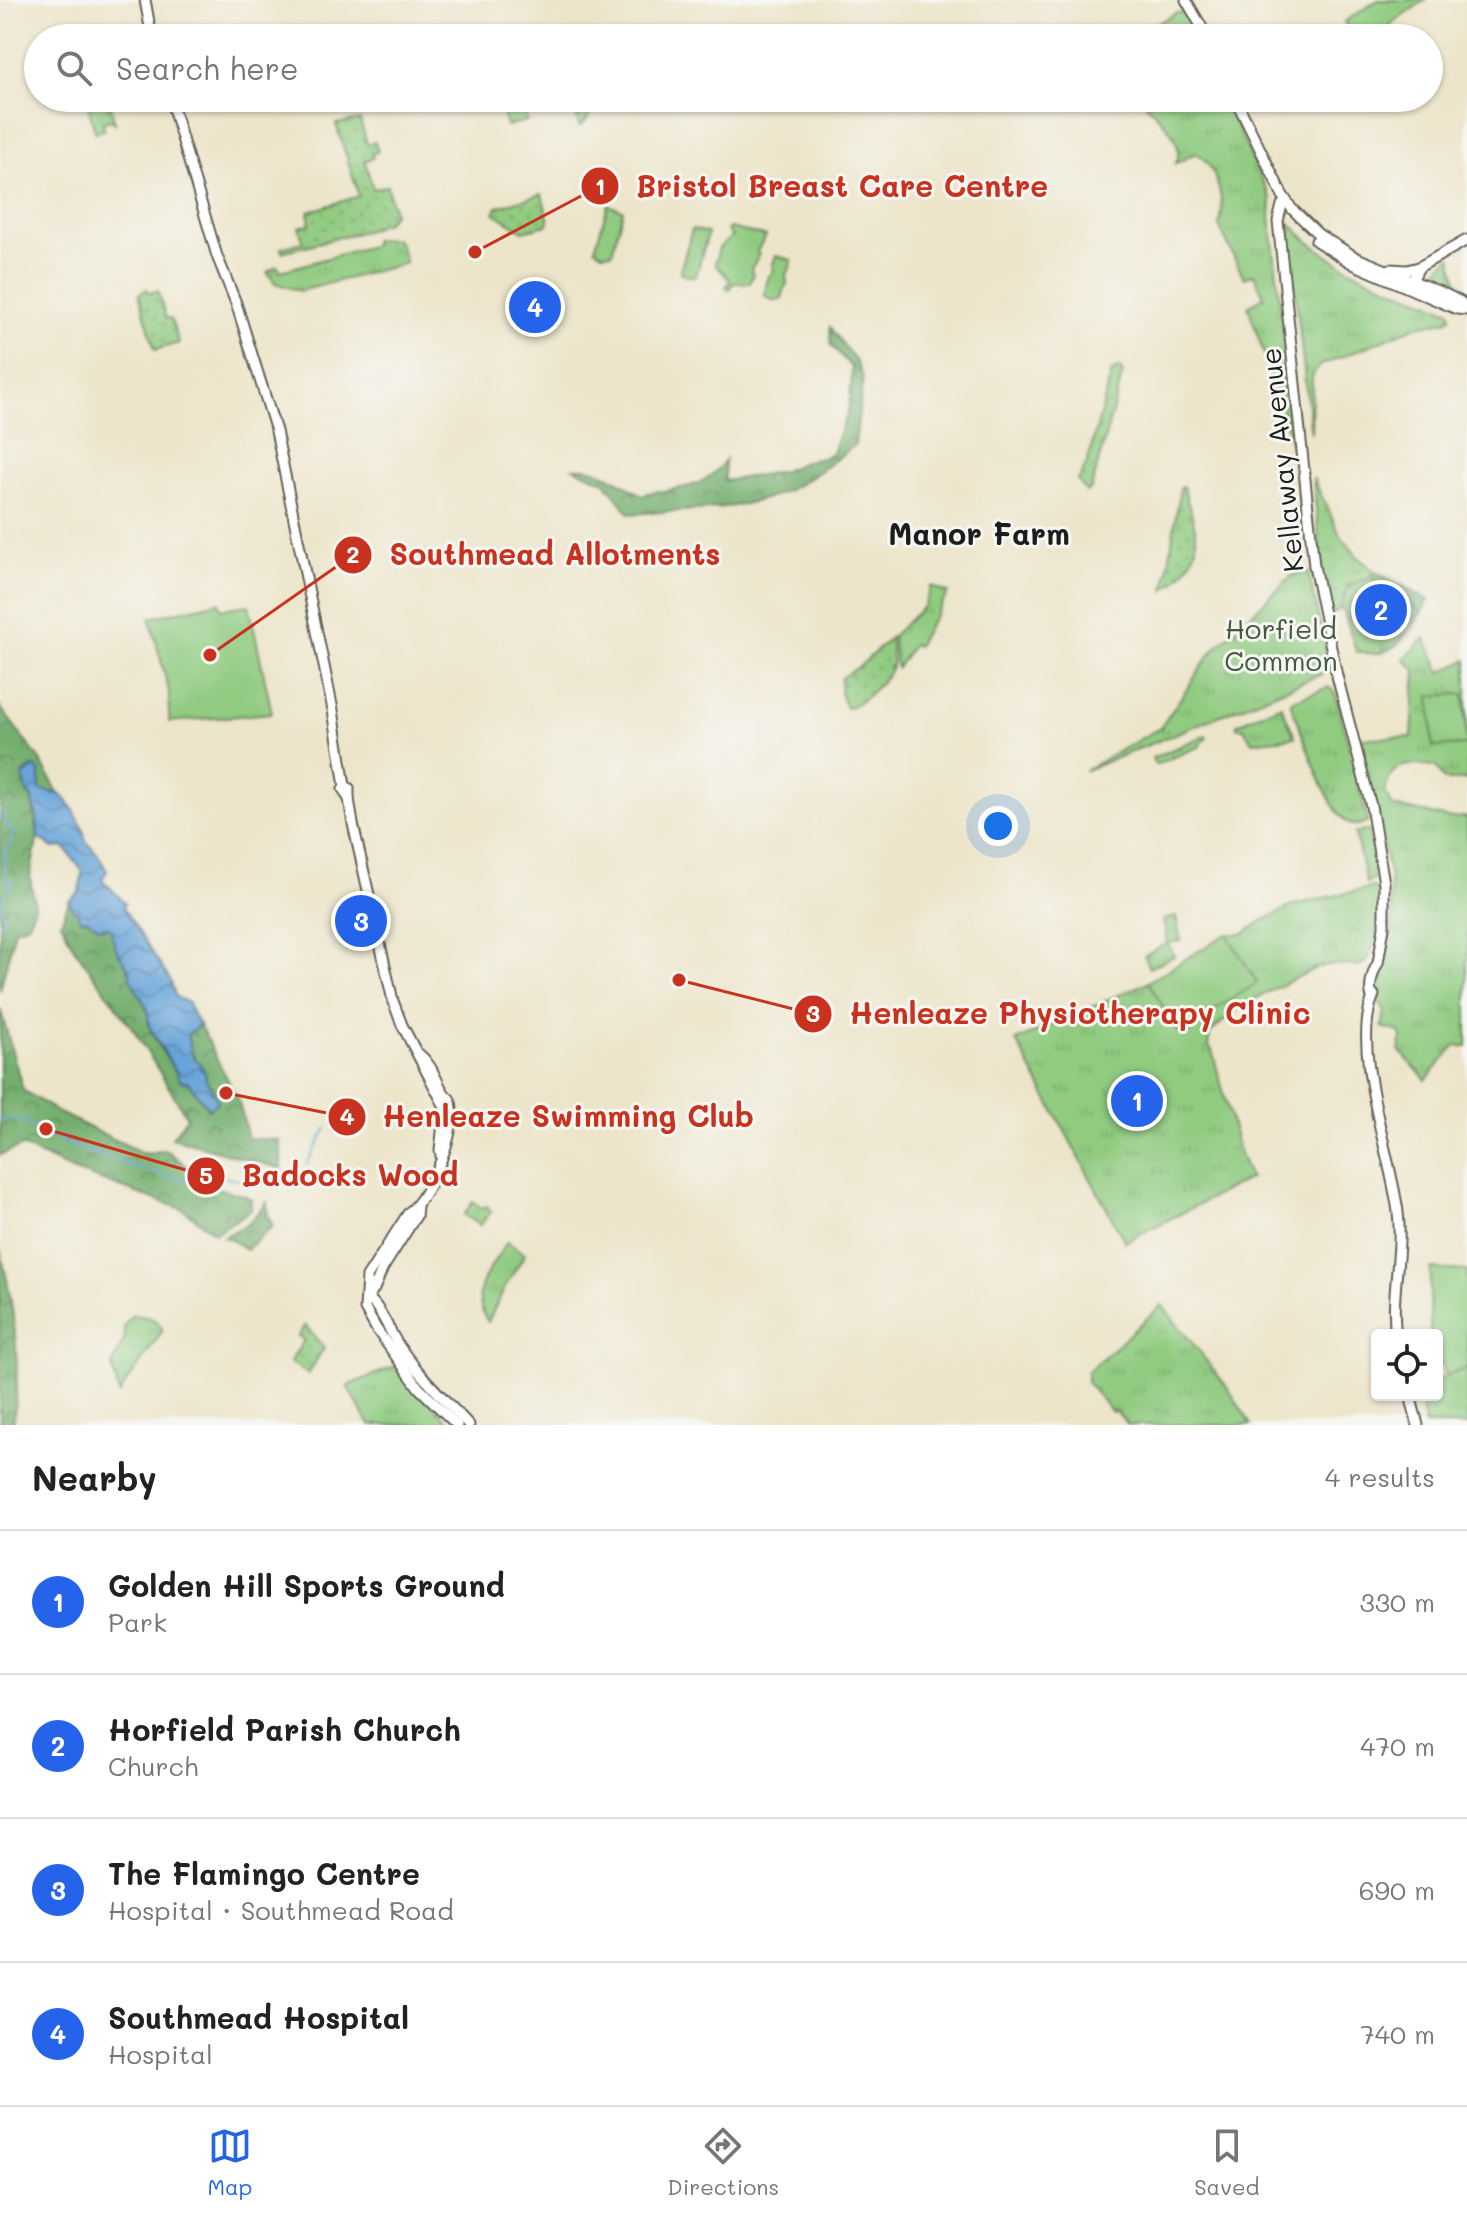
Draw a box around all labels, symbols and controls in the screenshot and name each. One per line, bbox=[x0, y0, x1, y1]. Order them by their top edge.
search box bbox=[24, 24, 1443, 112]
icon: search bbox=[52, 46, 96, 90]
text: Search here bbox=[116, 48, 299, 88]
callout: Bristol Breast Care Centre bbox=[580, 159, 1064, 213]
text: Bristol Breast Care Centre bbox=[636, 165, 1048, 205]
text: 1 bbox=[595, 170, 605, 201]
pin: 4 bbox=[509, 277, 561, 337]
street label: Kellaway Avenue bbox=[1251, 346, 1311, 574]
district label: Manor Farm bbox=[888, 513, 1070, 553]
callout: Southmead Allotments bbox=[333, 528, 736, 582]
text: Southmead Allotments bbox=[390, 533, 720, 573]
text: 2 bbox=[346, 538, 360, 569]
pin: 2 bbox=[1355, 580, 1407, 640]
park label: Horfield Common bbox=[1224, 610, 1338, 678]
your location bbox=[978, 806, 1018, 846]
pin: 3 bbox=[335, 891, 387, 951]
callout: Henleaze Physiotherapy Clinic bbox=[793, 987, 1326, 1041]
text: Henleaze Physiotherapy Clinic bbox=[849, 992, 1311, 1032]
text: 3 bbox=[806, 997, 820, 1028]
pin: 1 bbox=[1111, 1071, 1163, 1131]
callout: Henleaze Swimming Club bbox=[327, 1090, 770, 1144]
text: Henleaze Swimming Club bbox=[382, 1095, 754, 1135]
text: 4 bbox=[339, 1100, 355, 1131]
callout: Badocks Wood bbox=[186, 1149, 475, 1203]
text: Badocks Wood bbox=[242, 1154, 458, 1194]
text: 5 bbox=[199, 1159, 213, 1190]
map controls bbox=[1371, 1329, 1443, 1401]
button: locate bbox=[1371, 1329, 1443, 1401]
text: Nearby bbox=[32, 1455, 157, 1500]
text: 4 results bbox=[1325, 1460, 1435, 1494]
text: Golden Hill Sports Ground bbox=[108, 1565, 505, 1605]
text: 1 bbox=[52, 1585, 64, 1619]
text: 330 m bbox=[1359, 1585, 1435, 1619]
text: Park bbox=[108, 1605, 167, 1639]
text: Horfield Parish Church bbox=[108, 1709, 461, 1749]
text: 2 bbox=[51, 1729, 65, 1763]
text: 470 m bbox=[1360, 1729, 1435, 1763]
text: Church bbox=[108, 1749, 198, 1783]
text: The Flamingo Centre bbox=[108, 1853, 420, 1893]
text: 3 bbox=[50, 1873, 66, 1907]
text: 690 m bbox=[1359, 1873, 1435, 1907]
text: Hospital · Southmead Road bbox=[108, 1893, 454, 1927]
text: Southmead Hospital bbox=[108, 1997, 409, 2037]
text: 4 bbox=[50, 2017, 66, 2051]
text: 740 m bbox=[1360, 2017, 1435, 2051]
text: Hospital bbox=[108, 2037, 213, 2071]
tab: Map bbox=[208, 2124, 252, 2201]
tab: Directions bbox=[667, 2124, 779, 2201]
tab: Saved bbox=[1194, 2124, 1259, 2201]

